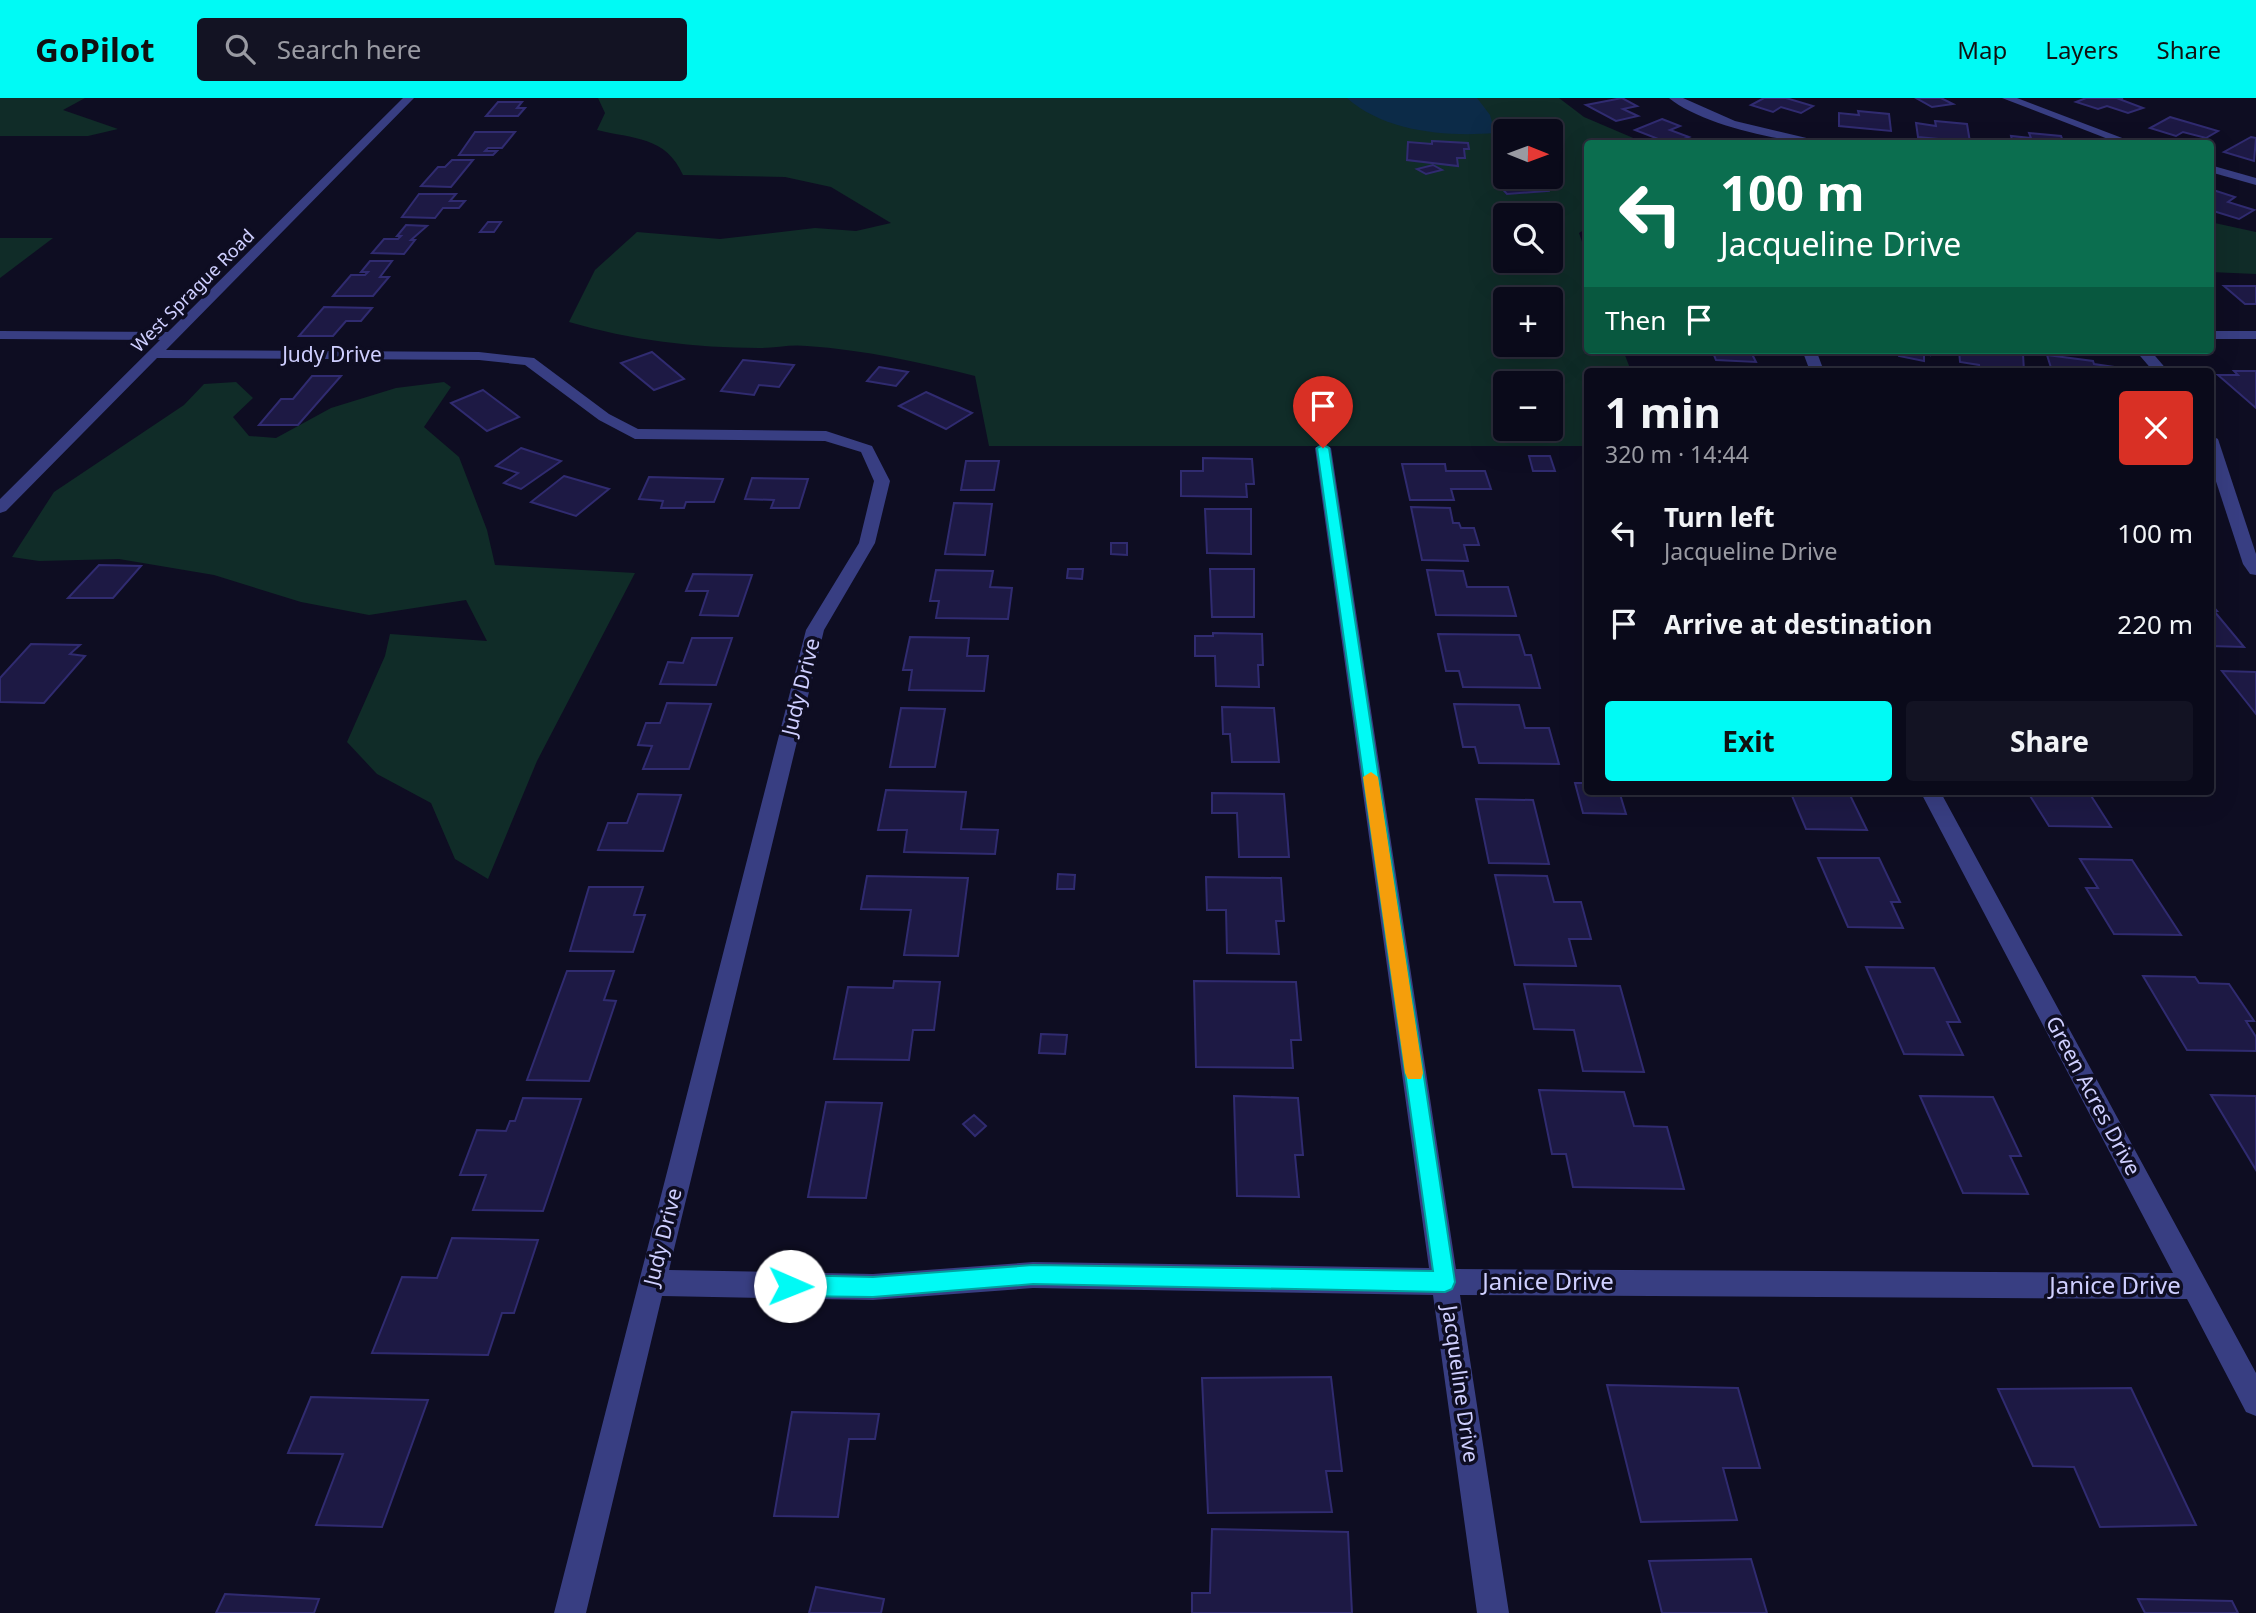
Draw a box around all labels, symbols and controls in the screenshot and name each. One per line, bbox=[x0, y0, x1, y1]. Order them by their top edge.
search box bbox=[197, 18, 687, 81]
text: GoPilot bbox=[35, 27, 155, 72]
icon: search bbox=[221, 30, 259, 68]
text: Search here bbox=[277, 31, 421, 67]
text: Map bbox=[1957, 33, 2007, 66]
text: Layers bbox=[2045, 33, 2119, 66]
text: Share bbox=[2157, 33, 2221, 66]
north arrow bbox=[1493, 119, 1563, 189]
map controls bbox=[1493, 119, 1563, 441]
text: 100 m bbox=[1720, 159, 1865, 225]
icon: left bbox=[1605, 168, 1696, 259]
button: search bbox=[1493, 203, 1563, 273]
text: Jacqueline Drive bbox=[1720, 222, 1961, 265]
street label: West Sprague Road bbox=[126, 224, 259, 357]
button: + bbox=[1493, 287, 1563, 357]
icon: arrive bbox=[1680, 301, 1718, 339]
text: Then bbox=[1605, 302, 1666, 338]
street label: Judy Drive bbox=[280, 340, 382, 368]
button: − bbox=[1493, 371, 1563, 441]
pin bbox=[1293, 376, 1353, 448]
text: 1 min bbox=[1605, 383, 1721, 440]
icon: arrive bbox=[1304, 387, 1342, 425]
button: close bbox=[2119, 391, 2193, 465]
text: 320 m · 14:44 bbox=[1605, 438, 1749, 470]
text: Turn left bbox=[1664, 499, 1775, 535]
icon: left bbox=[1605, 514, 1643, 552]
text: 100 m bbox=[2117, 515, 2193, 551]
text: Jacqueline Drive bbox=[1664, 535, 1837, 567]
icon: arrive bbox=[1605, 605, 1643, 643]
text: Arrive at destination bbox=[1664, 606, 1933, 642]
text: 220 m bbox=[2117, 606, 2193, 642]
street label: Judy Drive bbox=[774, 635, 826, 740]
button: Exit bbox=[1605, 701, 1892, 781]
button: Share bbox=[1906, 701, 2193, 781]
street label: Green Acres Drive bbox=[2040, 1011, 2148, 1180]
street label: Judy Drive bbox=[636, 1185, 688, 1290]
position arrow bbox=[753, 1249, 827, 1323]
street label: Janice Drive bbox=[1480, 1264, 1614, 1297]
street label: Janice Drive bbox=[2047, 1268, 2181, 1301]
street label: Jacqueline Drive bbox=[1436, 1302, 1486, 1464]

